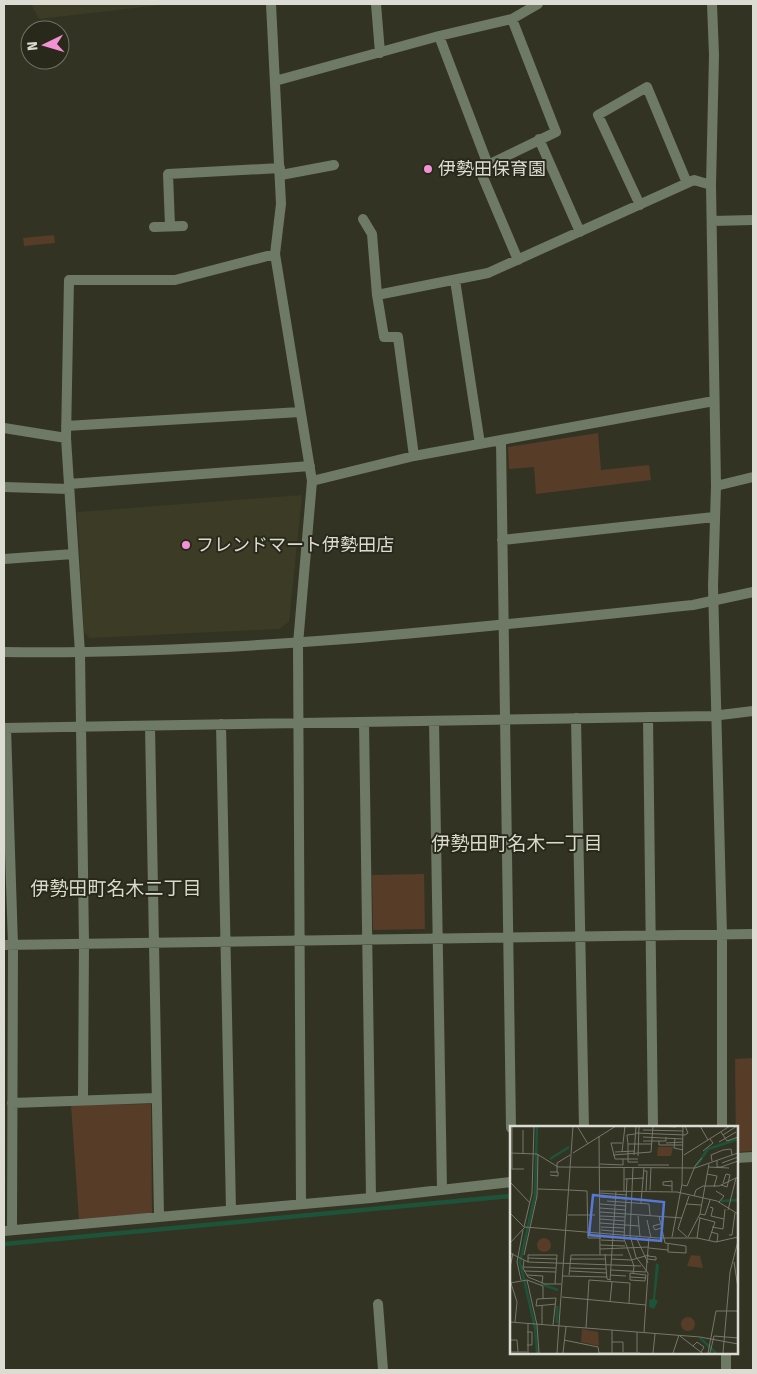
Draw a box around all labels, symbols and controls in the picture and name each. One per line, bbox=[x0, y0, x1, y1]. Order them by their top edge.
north arrow bbox=[20, 20, 70, 70]
text: N bbox=[24, 41, 41, 51]
place label: 伊勢田保育園 bbox=[438, 158, 546, 180]
marker: 伊勢田保育園 bbox=[422, 163, 434, 175]
place label: フレンドマート伊勢田店 bbox=[196, 534, 394, 556]
marker: フレンドマート伊勢田店 bbox=[180, 539, 192, 551]
district label: 伊勢田町名木一丁目 bbox=[431, 832, 603, 855]
district label: 伊勢田町名木二丁目 bbox=[30, 877, 202, 900]
inset map bbox=[510, 1126, 737, 1354]

